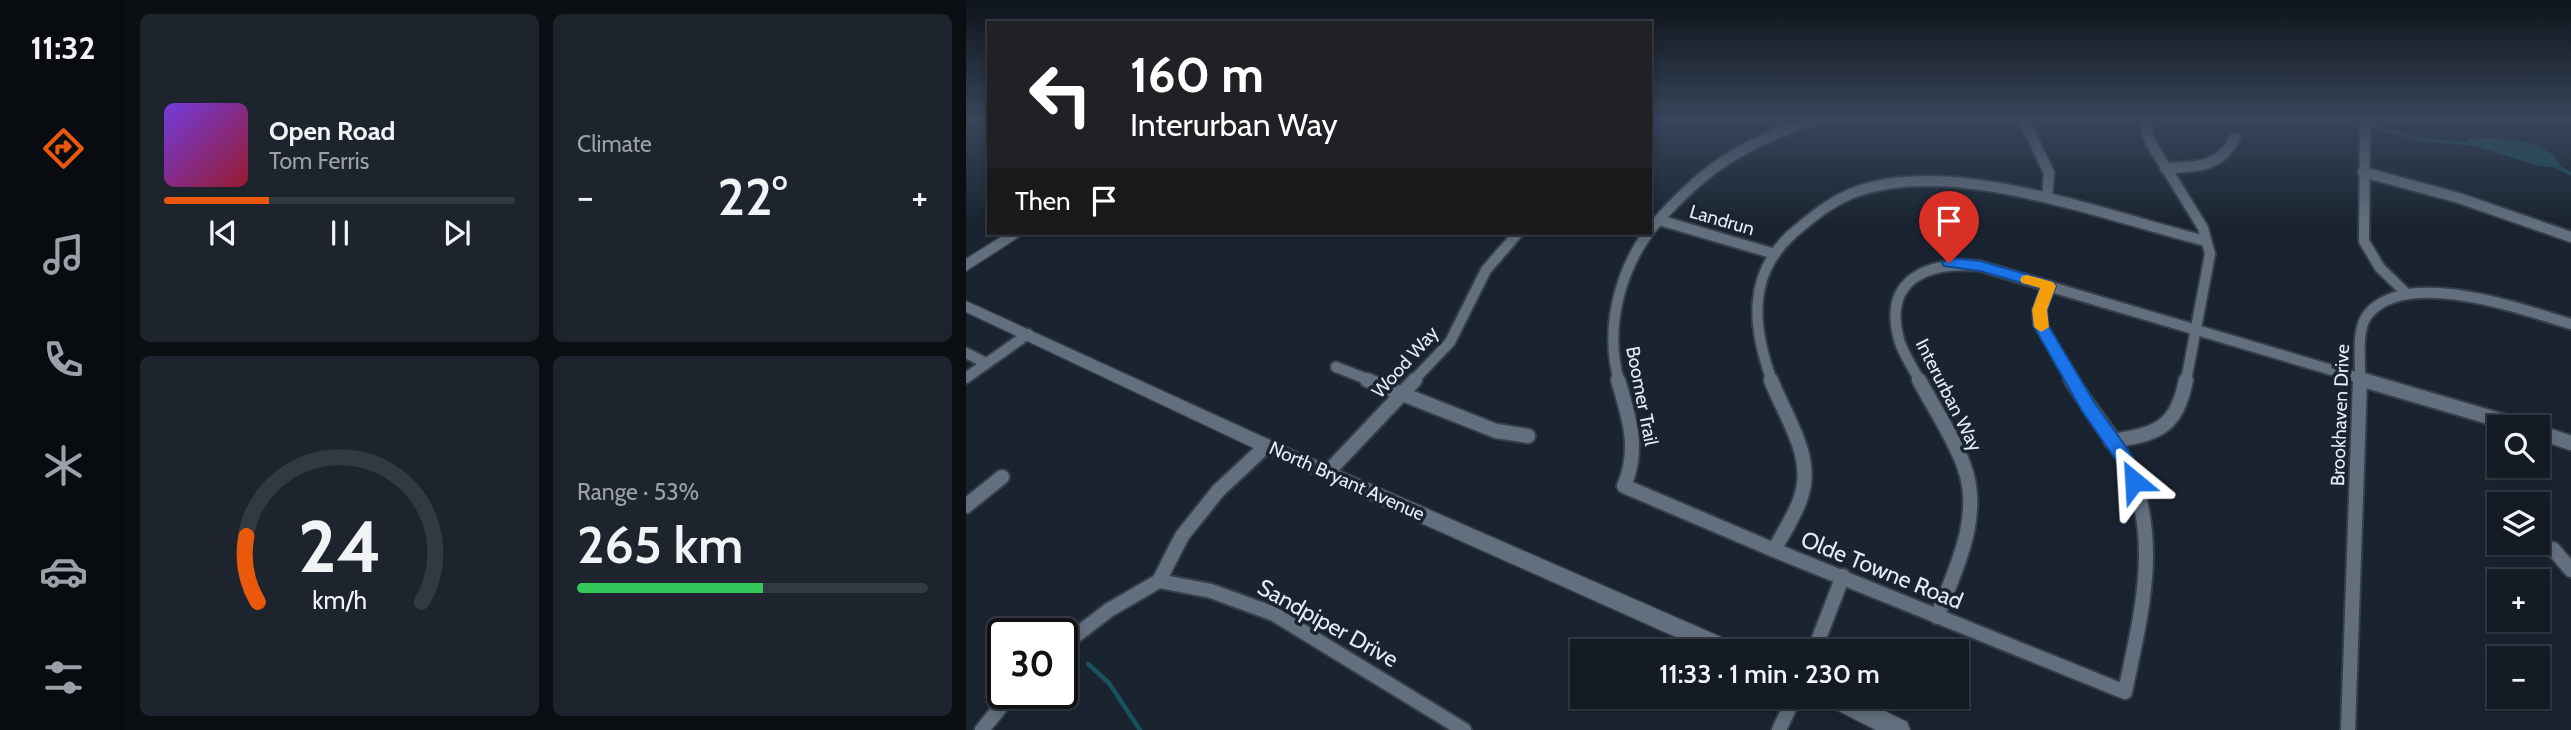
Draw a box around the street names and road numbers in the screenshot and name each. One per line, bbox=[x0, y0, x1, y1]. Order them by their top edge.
street label: Landrun bbox=[1687, 200, 1757, 240]
street label: Wood Way bbox=[1367, 321, 1443, 403]
street label: Interurban Way bbox=[1911, 335, 1987, 455]
street label: Brookhaven Drive bbox=[2326, 343, 2354, 486]
street label: Boomer Trail bbox=[1621, 344, 1663, 448]
street label: North Bryant Avenue bbox=[1266, 436, 1429, 526]
street label: Olde Towne Road bbox=[1797, 525, 1967, 615]
street label: Sandpiper Drive bbox=[1253, 573, 1403, 673]

